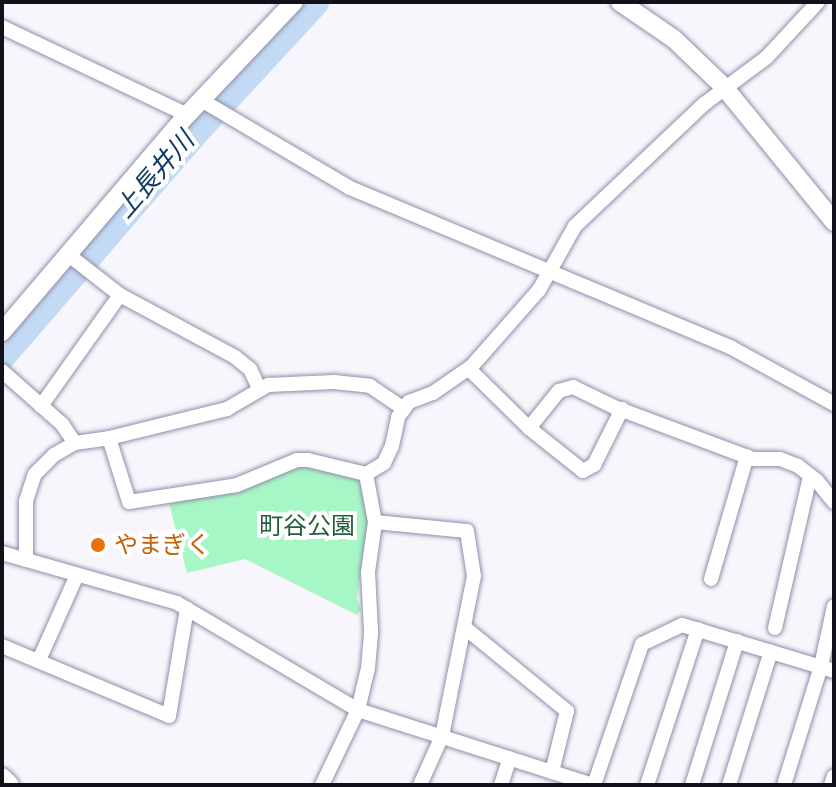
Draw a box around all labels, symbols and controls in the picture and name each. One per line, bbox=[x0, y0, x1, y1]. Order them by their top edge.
water label: 上長井川 bbox=[109, 126, 201, 224]
park label: 町谷公園 bbox=[259, 512, 355, 540]
place label: やまぎく bbox=[114, 531, 210, 559]
marker: やまぎく bbox=[89, 536, 107, 554]

